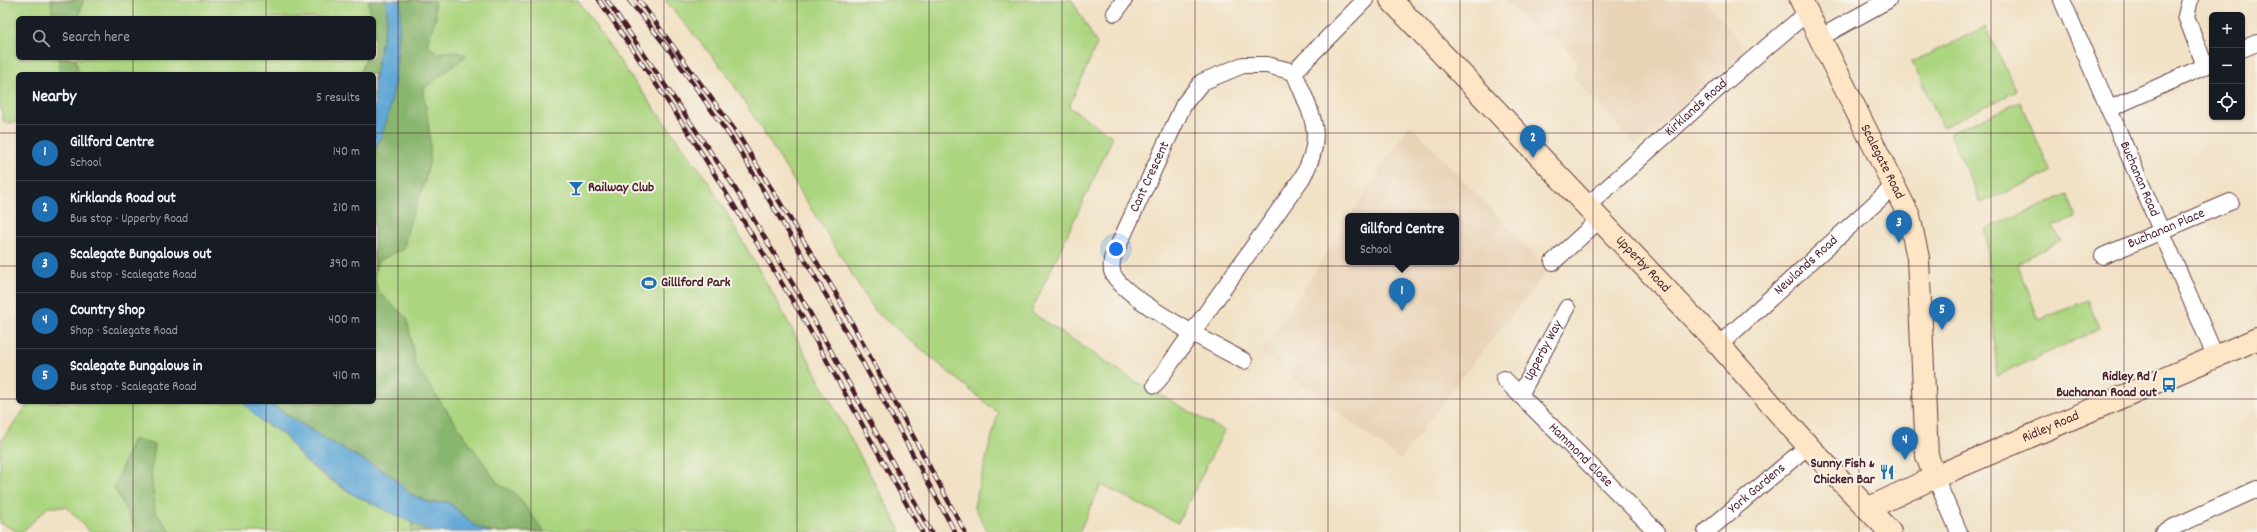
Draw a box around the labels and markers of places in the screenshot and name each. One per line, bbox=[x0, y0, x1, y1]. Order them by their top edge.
pin: 2 bbox=[1520, 125, 1546, 158]
place label: Railway Club bbox=[588, 178, 654, 198]
bar icon: Railway Club bbox=[567, 179, 585, 197]
pin: 3 bbox=[1886, 210, 1912, 243]
place label: Gilllford Park bbox=[661, 273, 731, 293]
sports icon: Gilllford Park bbox=[640, 274, 658, 292]
pin: 1 bbox=[1389, 278, 1415, 311]
pin: 5 bbox=[1929, 297, 1955, 330]
place label: Ridley Rd / Buchanan Road out bbox=[2056, 367, 2158, 403]
bus stop icon: Ridley Rd / Buchanan Road out bbox=[2160, 376, 2178, 394]
pin: 4 bbox=[1892, 427, 1918, 460]
place label: Sunny Fish & Chicken Bar bbox=[1811, 454, 1876, 490]
restaurant icon: Sunny Fish & Chicken Bar bbox=[1878, 463, 1896, 481]

